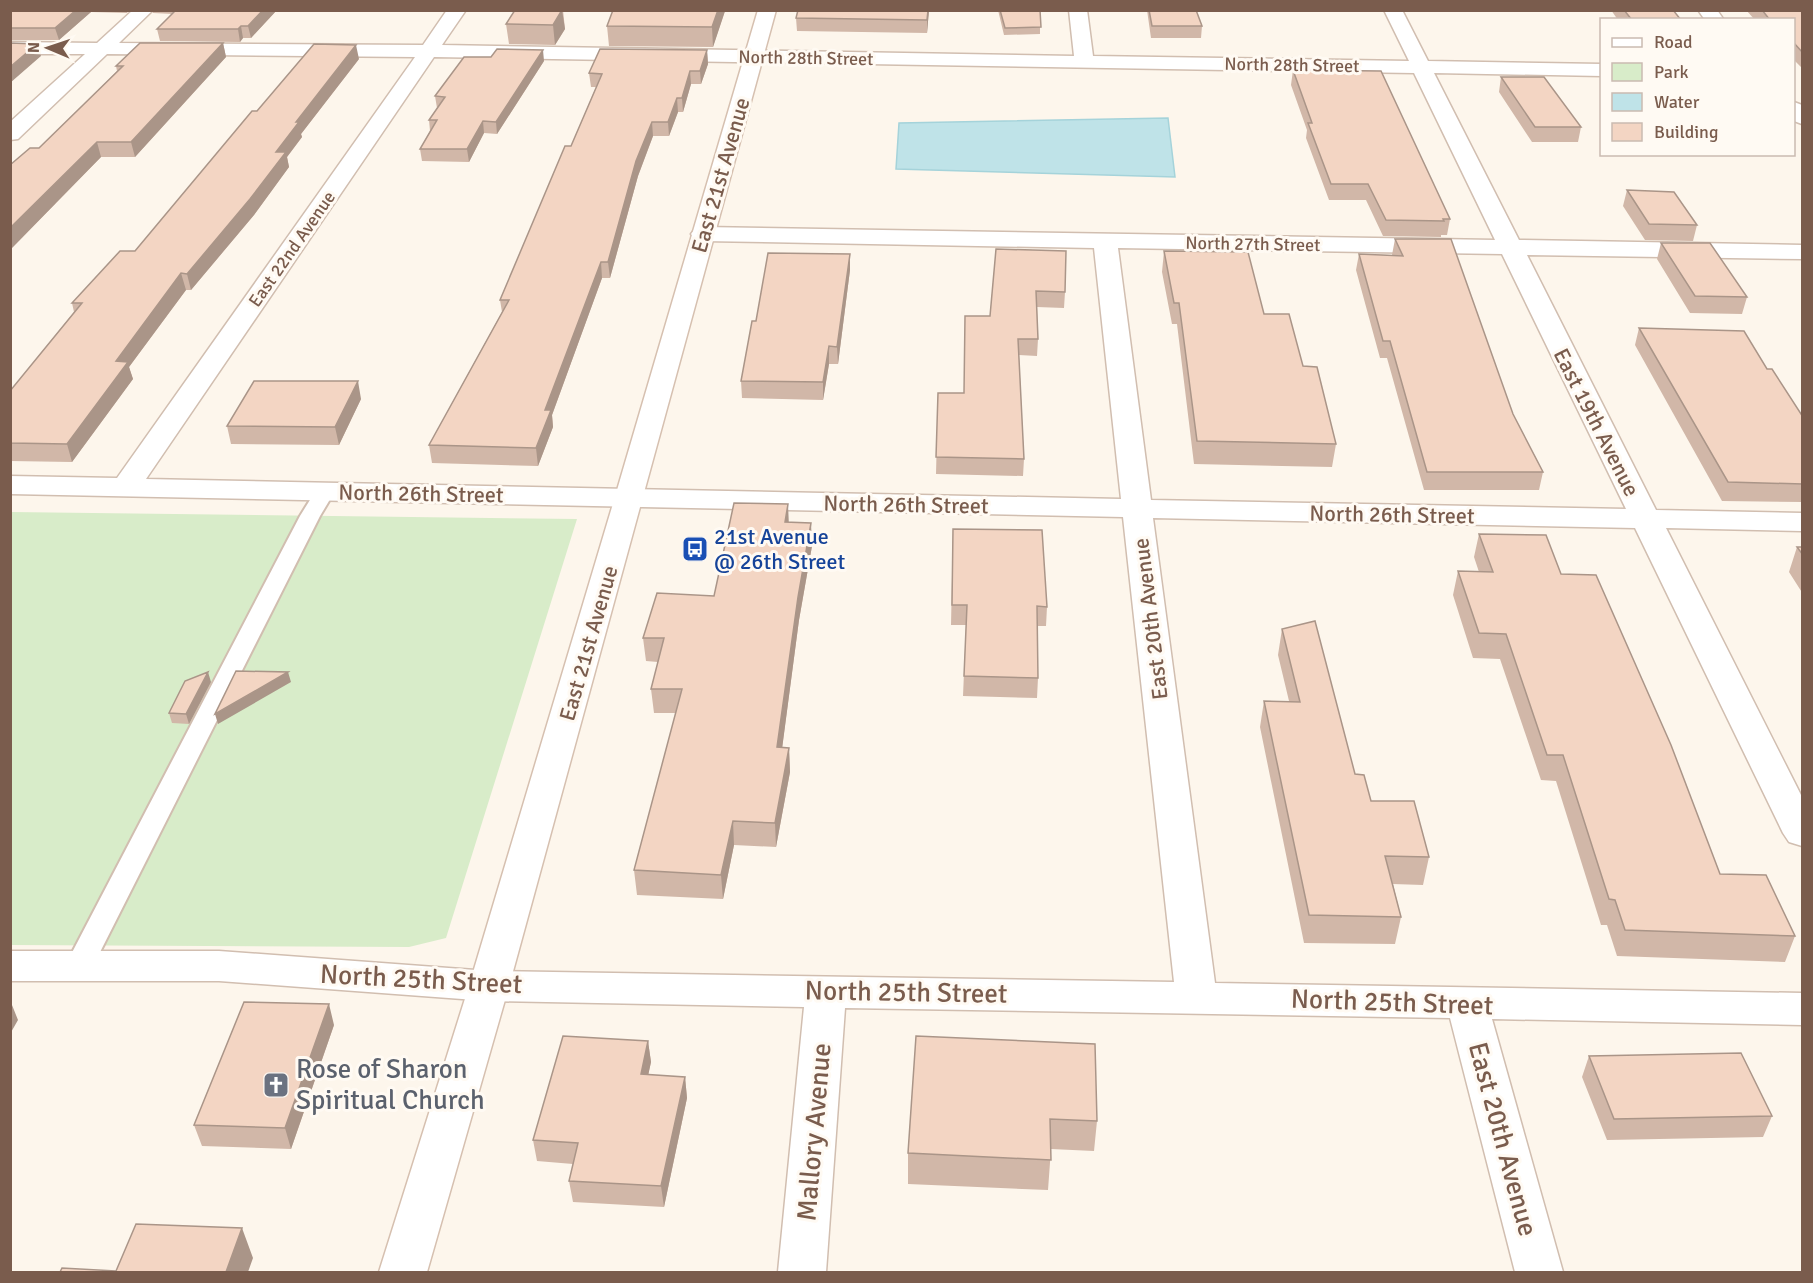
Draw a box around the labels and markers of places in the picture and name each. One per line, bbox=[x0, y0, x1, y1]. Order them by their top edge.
place label: 21st Avenue @ 26th Street bbox=[714, 523, 846, 575]
bus stop icon: 21st Avenue @ 26th Street bbox=[680, 534, 710, 564]
place label: Rose of Sharon Spiritual Church bbox=[296, 1053, 485, 1117]
church icon: Rose of Sharon Spiritual Church bbox=[261, 1070, 291, 1100]

